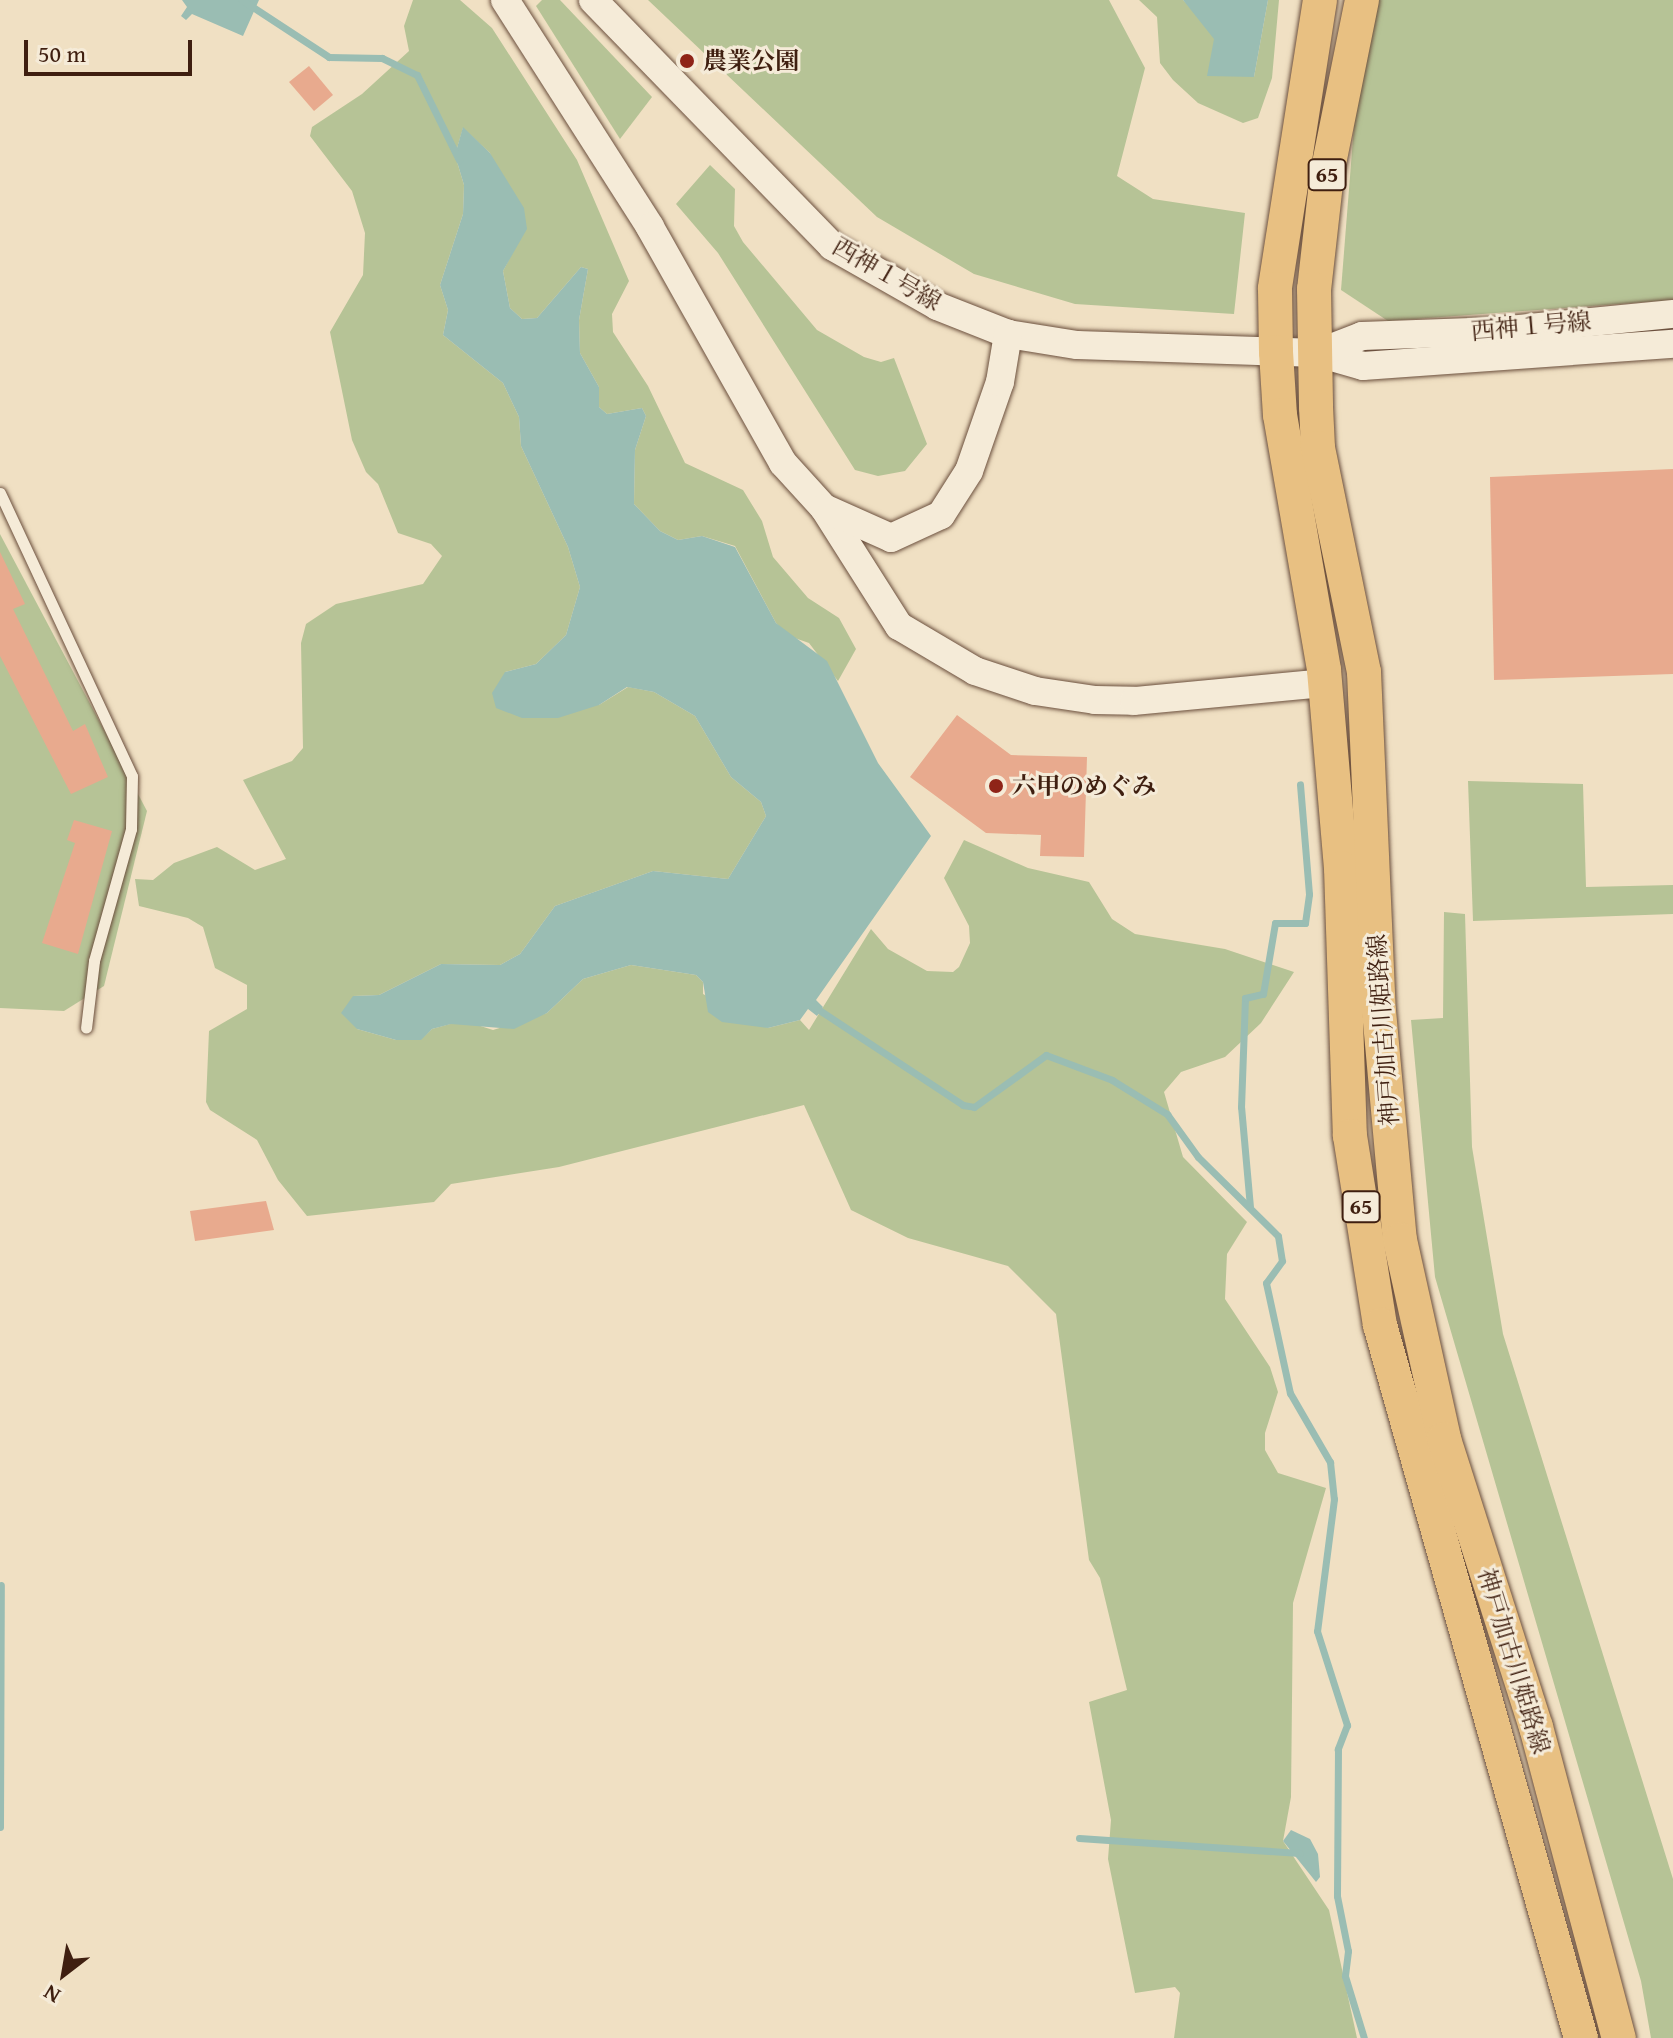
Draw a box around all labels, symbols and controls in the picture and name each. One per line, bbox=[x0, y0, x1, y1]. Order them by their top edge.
scale bar bbox=[28, 24, 196, 74]
text: 50 m bbox=[38, 36, 86, 71]
place label: 農業公園 bbox=[703, 47, 799, 75]
marker: 農業公園 bbox=[678, 52, 696, 70]
road number: 65 bbox=[1307, 157, 1347, 193]
street label: 西神１号線 bbox=[828, 232, 946, 316]
street label: 西神１号線 bbox=[1470, 306, 1592, 346]
place label: 六甲のめぐみ bbox=[1012, 772, 1156, 800]
marker: 六甲のめぐみ bbox=[987, 777, 1005, 795]
street label: 神戸加古川姫路線 bbox=[1362, 933, 1404, 1127]
road number: 65 bbox=[1341, 1189, 1381, 1225]
street label: 神戸加古川姫路線 bbox=[1472, 1565, 1556, 1757]
north arrow bbox=[24, 1934, 104, 2014]
text: N bbox=[37, 1977, 66, 2012]

